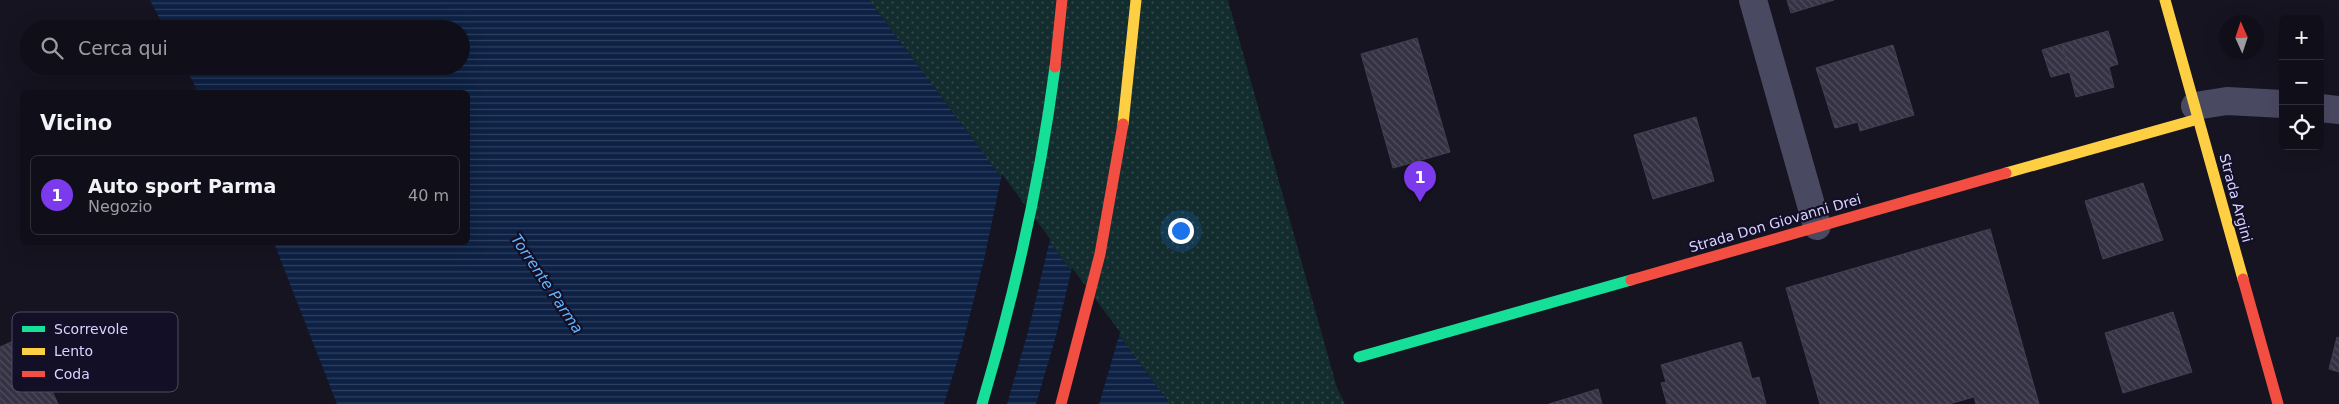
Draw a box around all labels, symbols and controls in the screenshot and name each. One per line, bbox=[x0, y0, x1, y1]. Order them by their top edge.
north arrow bbox=[2219, 15, 2264, 60]
map controls bbox=[2279, 15, 2324, 150]
button: + bbox=[2279, 15, 2324, 60]
search box bbox=[20, 20, 470, 75]
icon: search bbox=[38, 34, 66, 62]
text: Cerca qui bbox=[78, 37, 168, 59]
button: − bbox=[2279, 60, 2324, 105]
button: locate bbox=[2279, 105, 2324, 150]
text: Vicino bbox=[40, 111, 112, 135]
street label: Strada Argini bbox=[2216, 152, 2256, 244]
pin: 1 bbox=[1404, 161, 1436, 202]
text: Auto sport Parma bbox=[88, 175, 276, 197]
text: 1 bbox=[51, 186, 63, 205]
text: 40 m bbox=[408, 186, 449, 205]
street label: Strada Don Giovanni Drei bbox=[1687, 191, 1863, 255]
text: Negozio bbox=[88, 197, 152, 216]
your location bbox=[1168, 218, 1194, 244]
water label: Torrente Parma bbox=[507, 231, 587, 337]
legend bbox=[12, 312, 178, 392]
text: Scorrevole bbox=[54, 321, 128, 337]
text: Lento bbox=[54, 343, 93, 359]
text: Coda bbox=[54, 366, 90, 382]

